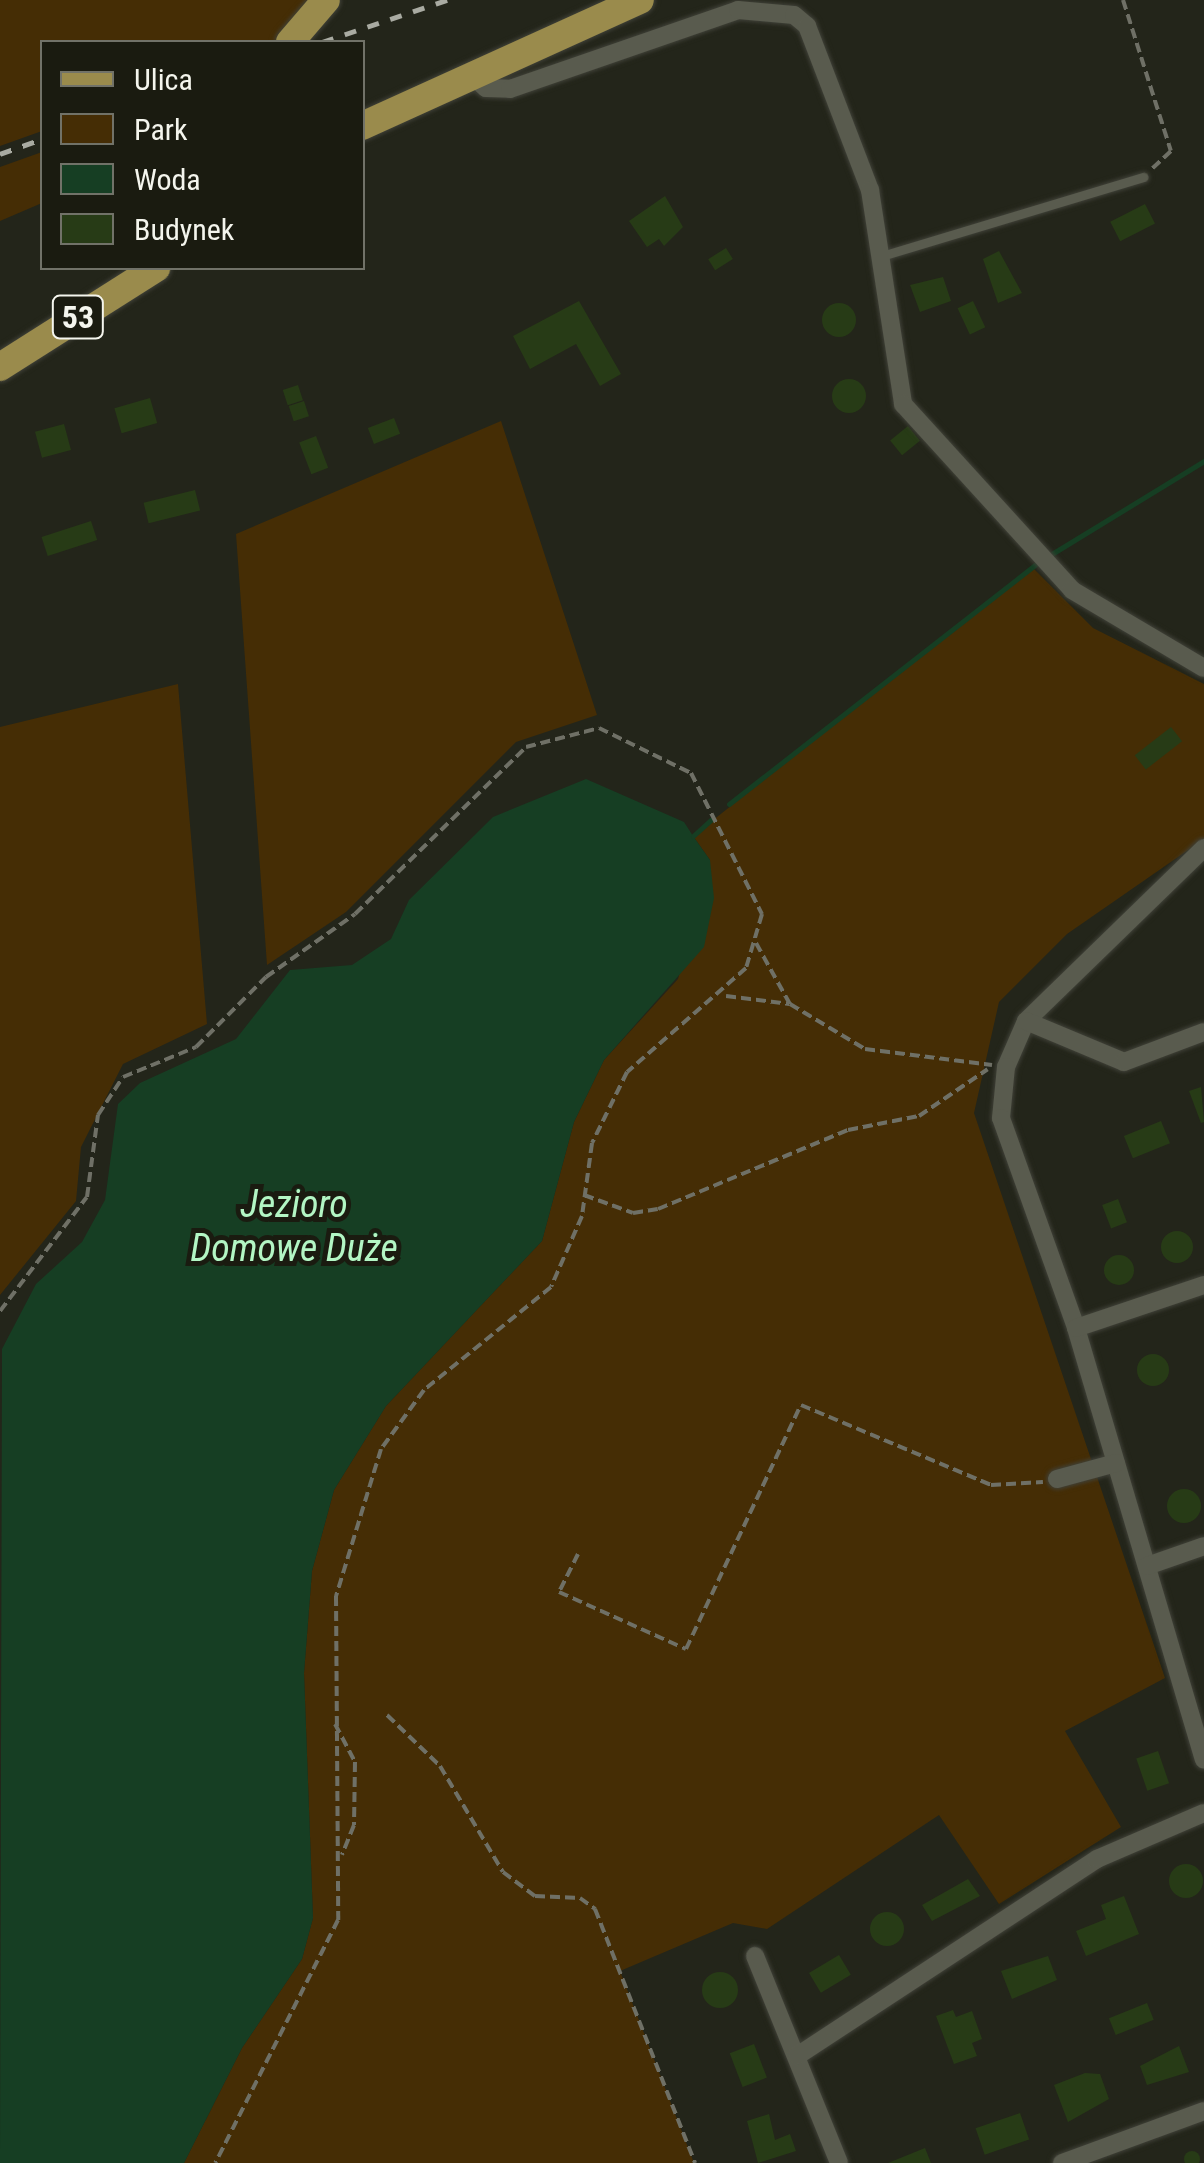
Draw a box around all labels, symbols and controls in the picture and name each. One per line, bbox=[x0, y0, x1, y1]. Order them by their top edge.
legend bbox=[40, 40, 365, 270]
text: Ulica bbox=[134, 62, 193, 97]
text: Park bbox=[134, 112, 188, 147]
text: Woda bbox=[134, 162, 201, 197]
text: Budynek bbox=[134, 212, 234, 247]
road number: 53 bbox=[50, 290, 106, 344]
water label: Jezioro Domowe Duże bbox=[190, 1182, 398, 1272]

